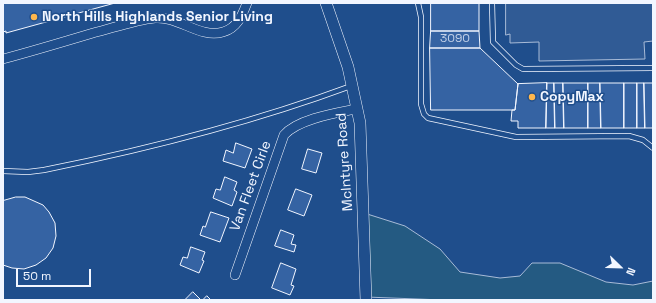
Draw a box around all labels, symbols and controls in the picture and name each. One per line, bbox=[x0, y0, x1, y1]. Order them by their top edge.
place label: North Hills Highlands Senior Living bbox=[42, 9, 273, 25]
marker: North Hills Highlands Senior Living bbox=[29, 12, 39, 22]
house number: 3090 bbox=[440, 32, 470, 46]
place label: CopyMax bbox=[540, 89, 604, 105]
marker: CopyMax bbox=[527, 92, 537, 102]
street label: McIntyre Road bbox=[333, 112, 357, 212]
street label: Van Fleet Cirle bbox=[227, 138, 275, 234]
north arrow bbox=[600, 247, 640, 287]
scale bar bbox=[18, 261, 93, 287]
text: N bbox=[623, 266, 639, 278]
text: 50 m bbox=[23, 268, 51, 284]

